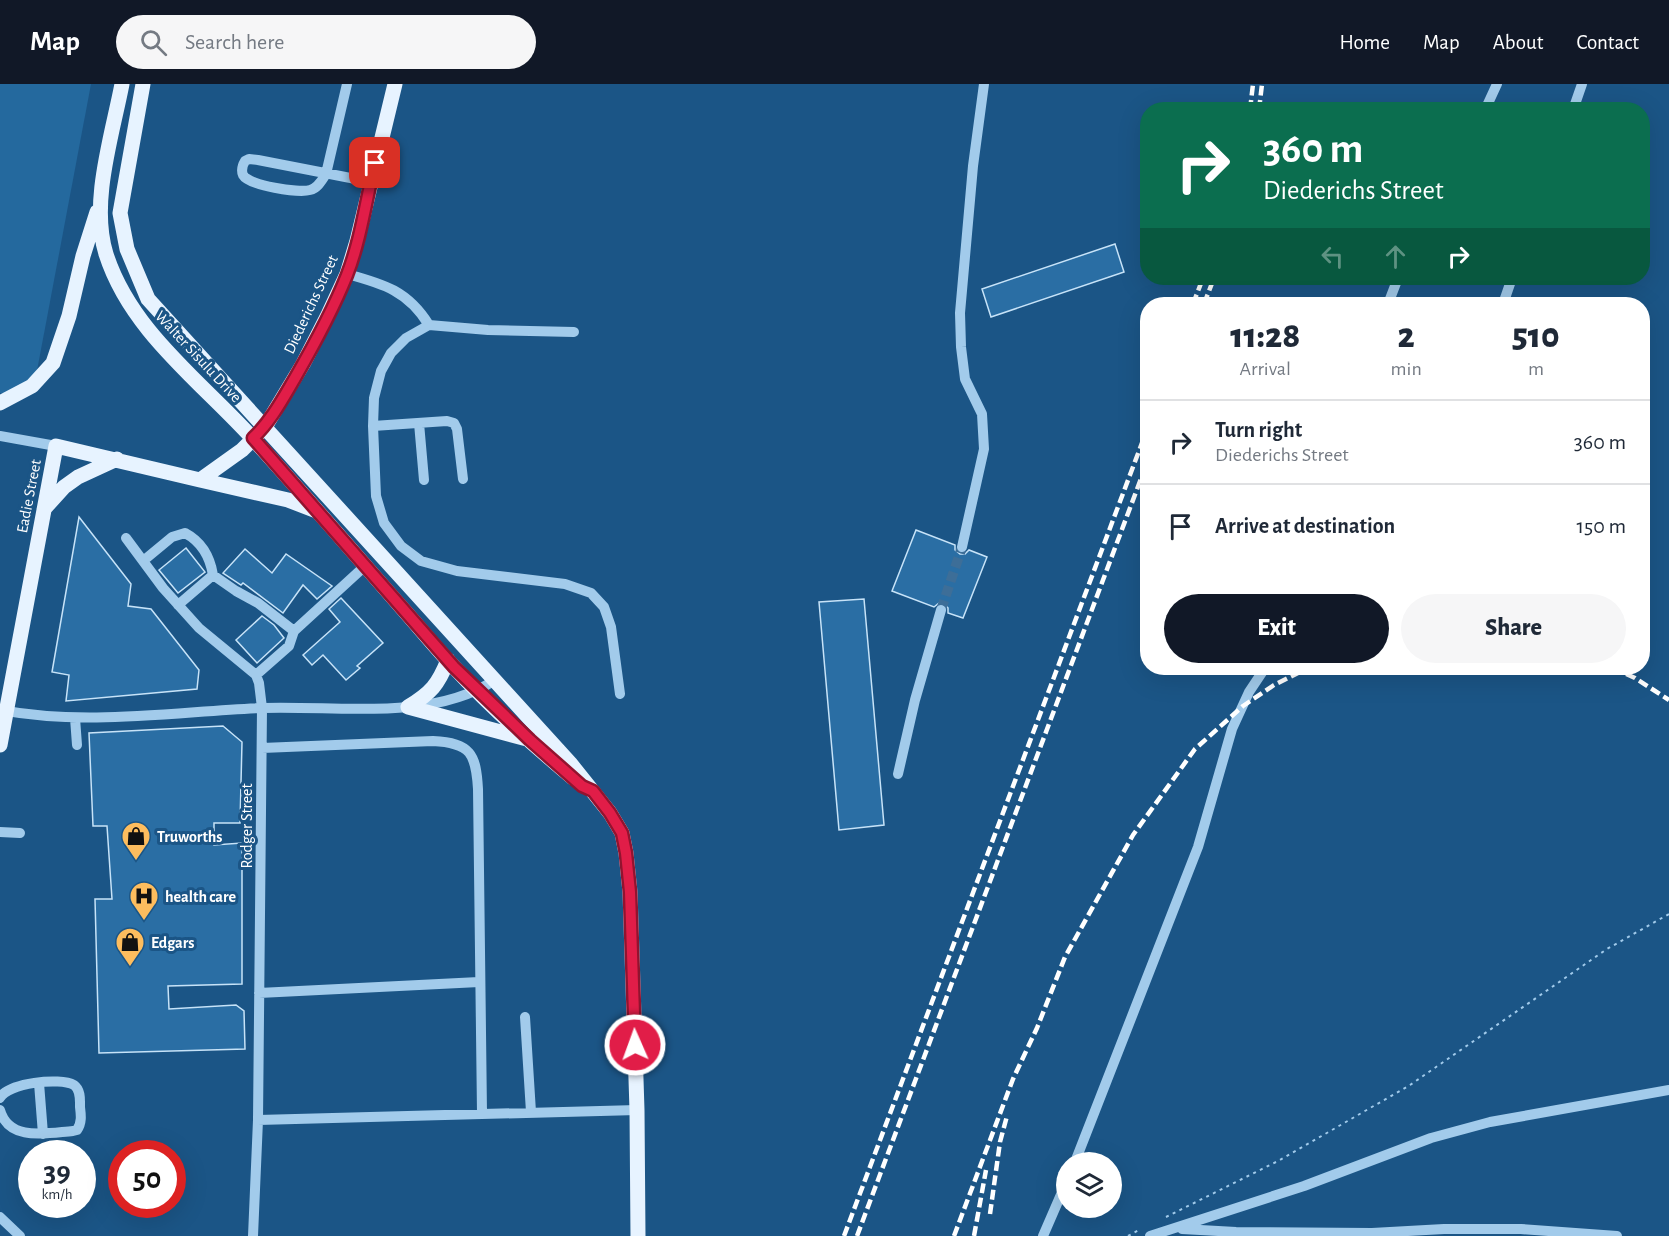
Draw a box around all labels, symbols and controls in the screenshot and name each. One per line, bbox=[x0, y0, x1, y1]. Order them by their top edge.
search box bbox=[116, 15, 536, 69]
icon: search bbox=[137, 26, 170, 59]
text: Map bbox=[30, 28, 80, 56]
text: Search here bbox=[185, 31, 284, 53]
text: Home bbox=[1339, 32, 1390, 53]
text: Map bbox=[1423, 32, 1460, 53]
text: About bbox=[1493, 32, 1543, 53]
text: Contact bbox=[1576, 32, 1639, 53]
icon: right bbox=[1164, 126, 1242, 204]
text: 360 m bbox=[1263, 128, 1364, 170]
pin bbox=[349, 137, 400, 188]
icon: arrive bbox=[358, 146, 391, 179]
text: Diederichs Street bbox=[1263, 177, 1444, 204]
icon: left bbox=[1316, 240, 1349, 273]
icon: ahead bbox=[1379, 240, 1412, 273]
icon: right bbox=[1442, 240, 1475, 273]
street label: Diederichs Street bbox=[281, 253, 341, 356]
street label: Walter Sisulu Drive bbox=[152, 308, 244, 405]
text: 11:28 bbox=[1230, 318, 1300, 354]
text: 2 bbox=[1398, 318, 1415, 354]
text: 510 bbox=[1512, 318, 1560, 354]
text: Arrival bbox=[1240, 359, 1291, 379]
text: min bbox=[1391, 359, 1422, 379]
text: m bbox=[1528, 359, 1544, 379]
text: Turn right bbox=[1215, 419, 1302, 441]
icon: right bbox=[1164, 426, 1197, 459]
text: 360 m bbox=[1574, 431, 1626, 453]
text: Diederichs Street bbox=[1215, 445, 1349, 465]
street label: Eadie Street bbox=[14, 458, 44, 534]
icon: arrive bbox=[1164, 510, 1197, 543]
text: Arrive at destination bbox=[1215, 515, 1395, 537]
text: 150 m bbox=[1576, 515, 1626, 537]
button: Exit bbox=[1164, 594, 1389, 663]
button: Share bbox=[1401, 594, 1626, 663]
street label: Rodger Street bbox=[239, 783, 255, 869]
shop icon: Truworths bbox=[120, 820, 152, 862]
place label: Truworths bbox=[157, 829, 223, 845]
hospital icon: health care bbox=[128, 880, 160, 922]
place label: health care bbox=[165, 889, 237, 905]
shop icon: Edgars bbox=[114, 926, 146, 968]
place label: Edgars bbox=[151, 935, 194, 951]
position arrow bbox=[603, 1013, 667, 1077]
speed limit sign: 50 bbox=[108, 1140, 186, 1218]
map controls bbox=[1056, 1152, 1122, 1218]
button: layers bbox=[1056, 1152, 1122, 1218]
text: 39 bbox=[43, 1157, 71, 1187]
text: km/h bbox=[42, 1187, 72, 1202]

